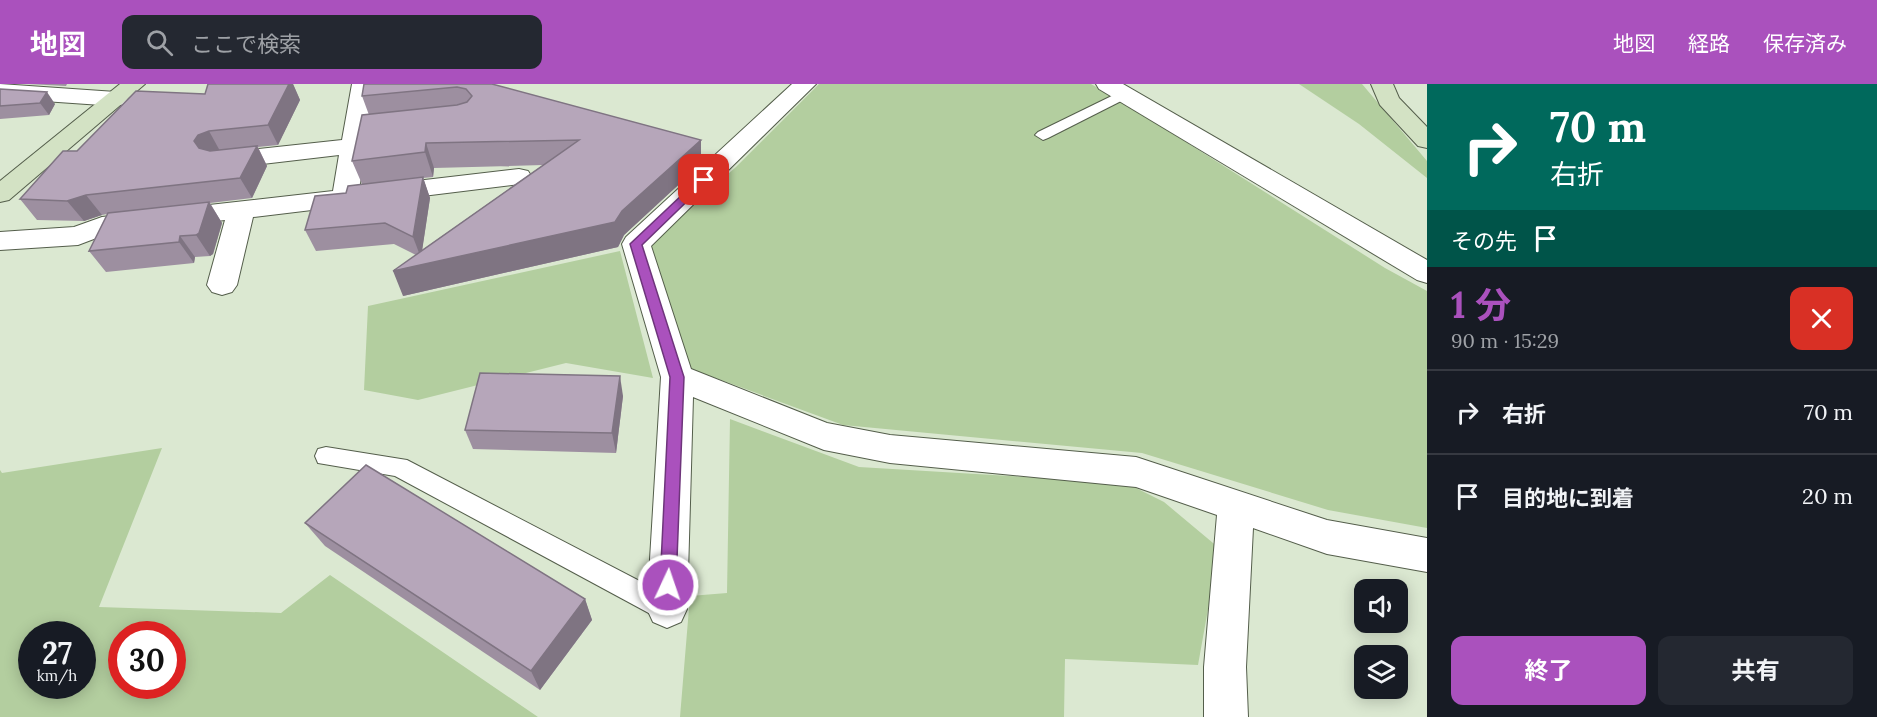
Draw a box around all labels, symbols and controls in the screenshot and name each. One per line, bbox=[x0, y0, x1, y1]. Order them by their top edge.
search box bbox=[122, 15, 542, 69]
text: 地図 bbox=[30, 26, 86, 62]
icon: search bbox=[143, 26, 176, 59]
text: ここで検索 bbox=[191, 30, 301, 58]
text: 地図 bbox=[1613, 30, 1655, 57]
text: 経路 bbox=[1688, 30, 1730, 57]
text: 保存済み bbox=[1763, 30, 1847, 57]
text: 70 m bbox=[1550, 100, 1646, 154]
icon: right bbox=[1451, 108, 1529, 186]
pin bbox=[678, 154, 729, 205]
text: 右折 bbox=[1550, 157, 1604, 191]
icon: arrive bbox=[687, 163, 720, 196]
icon: arrive bbox=[1529, 222, 1562, 255]
text: その先 bbox=[1451, 227, 1517, 255]
text: 1 分 bbox=[1451, 282, 1511, 328]
button: close bbox=[1790, 287, 1853, 350]
text: 90 m · 15:29 bbox=[1451, 328, 1559, 353]
icon: right bbox=[1451, 396, 1484, 429]
text: 70 m bbox=[1804, 398, 1853, 426]
text: 右折 bbox=[1502, 400, 1546, 428]
icon: arrive bbox=[1451, 480, 1484, 513]
text: 20 m bbox=[1802, 482, 1853, 510]
text: 目的地に到着 bbox=[1502, 484, 1634, 512]
position arrow bbox=[636, 553, 700, 617]
map controls bbox=[1354, 579, 1408, 699]
button: sound bbox=[1354, 579, 1408, 633]
speed limit sign: 30 bbox=[108, 621, 186, 699]
text: 27 bbox=[42, 634, 72, 672]
button: 終了 bbox=[1451, 636, 1646, 705]
button: 共有 bbox=[1658, 636, 1853, 705]
button: layers bbox=[1354, 645, 1408, 699]
text: km/h bbox=[37, 666, 77, 685]

